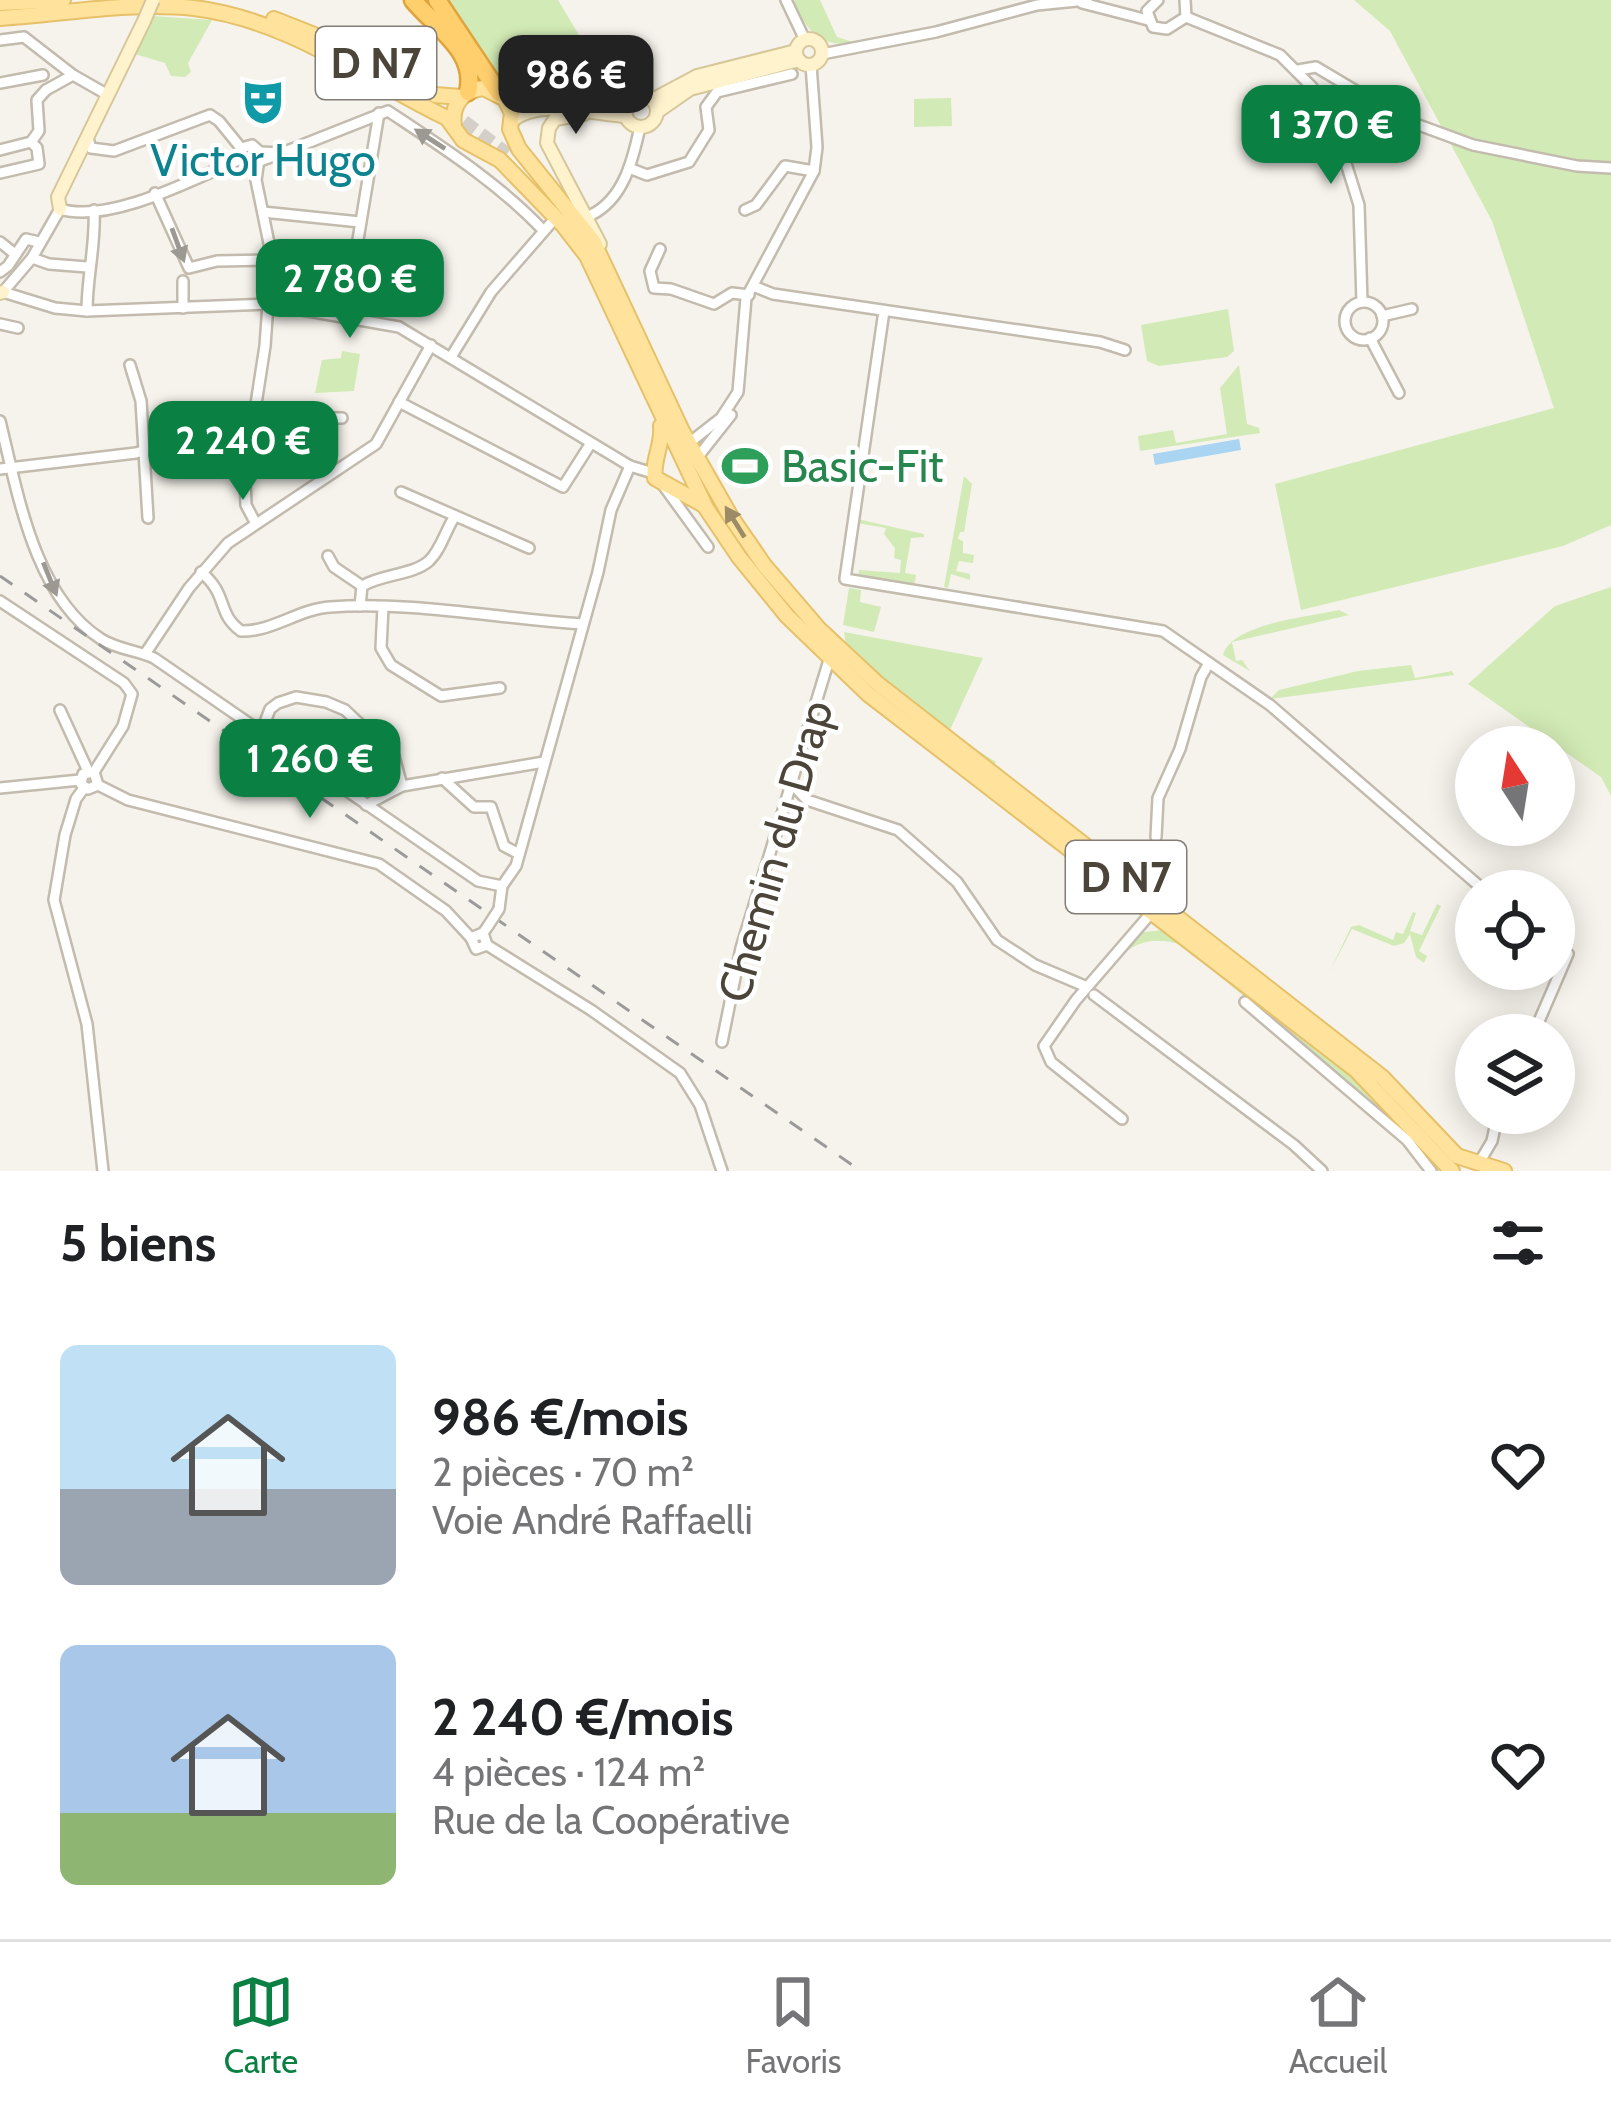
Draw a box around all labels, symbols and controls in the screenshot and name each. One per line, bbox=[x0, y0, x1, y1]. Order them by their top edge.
road number: D N7 bbox=[316, 27, 436, 99]
pin: 986 € bbox=[492, 35, 660, 137]
text: 986 € bbox=[525, 50, 627, 98]
theatre icon: Victor Hugo bbox=[238, 77, 288, 127]
pin: 1 370 € bbox=[1220, 85, 1442, 187]
text: 1 370 € bbox=[1268, 100, 1394, 148]
one-way arrow bbox=[414, 128, 447, 151]
place label: Victor Hugo bbox=[150, 133, 376, 187]
one-way arrow bbox=[170, 227, 188, 263]
pin: 2 780 € bbox=[239, 239, 461, 341]
text: 2 780 € bbox=[283, 254, 417, 302]
pin: 2 240 € bbox=[132, 401, 354, 503]
text: 2 240 € bbox=[175, 416, 311, 464]
place label: Basic-Fit bbox=[781, 439, 943, 493]
sports icon: Basic-Fit bbox=[720, 441, 770, 491]
one-way arrow bbox=[725, 505, 747, 538]
one-way arrow bbox=[41, 561, 60, 597]
street label: Chemin du Drap bbox=[706, 694, 844, 1008]
pin: 1 260 € bbox=[199, 719, 421, 821]
north arrow bbox=[1455, 726, 1575, 846]
map controls bbox=[1455, 726, 1575, 1134]
text: 1 260 € bbox=[246, 734, 374, 782]
road number: D N7 bbox=[1066, 841, 1186, 913]
button: locate bbox=[1455, 870, 1575, 990]
button: layers bbox=[1455, 1014, 1575, 1134]
icon: filters bbox=[1485, 1210, 1551, 1276]
text: 5 biens bbox=[60, 1212, 216, 1274]
text: 986 €/mois bbox=[432, 1386, 688, 1448]
icon: home bbox=[156, 1393, 300, 1537]
icon: heart bbox=[1485, 1432, 1551, 1498]
text: 2 pièces · 70 m² bbox=[432, 1448, 694, 1496]
text: Voie André Raffaelli bbox=[432, 1496, 753, 1544]
text: 2 240 €/mois bbox=[432, 1686, 733, 1748]
icon: home bbox=[156, 1693, 300, 1837]
icon: heart bbox=[1485, 1732, 1551, 1798]
text: 4 pièces · 124 m² bbox=[432, 1748, 705, 1796]
text: Rue de la Coopérative bbox=[432, 1796, 790, 1844]
tab: Carte bbox=[224, 1969, 298, 2081]
tab: Favoris bbox=[746, 1969, 841, 2081]
tab: Accueil bbox=[1289, 1969, 1387, 2081]

